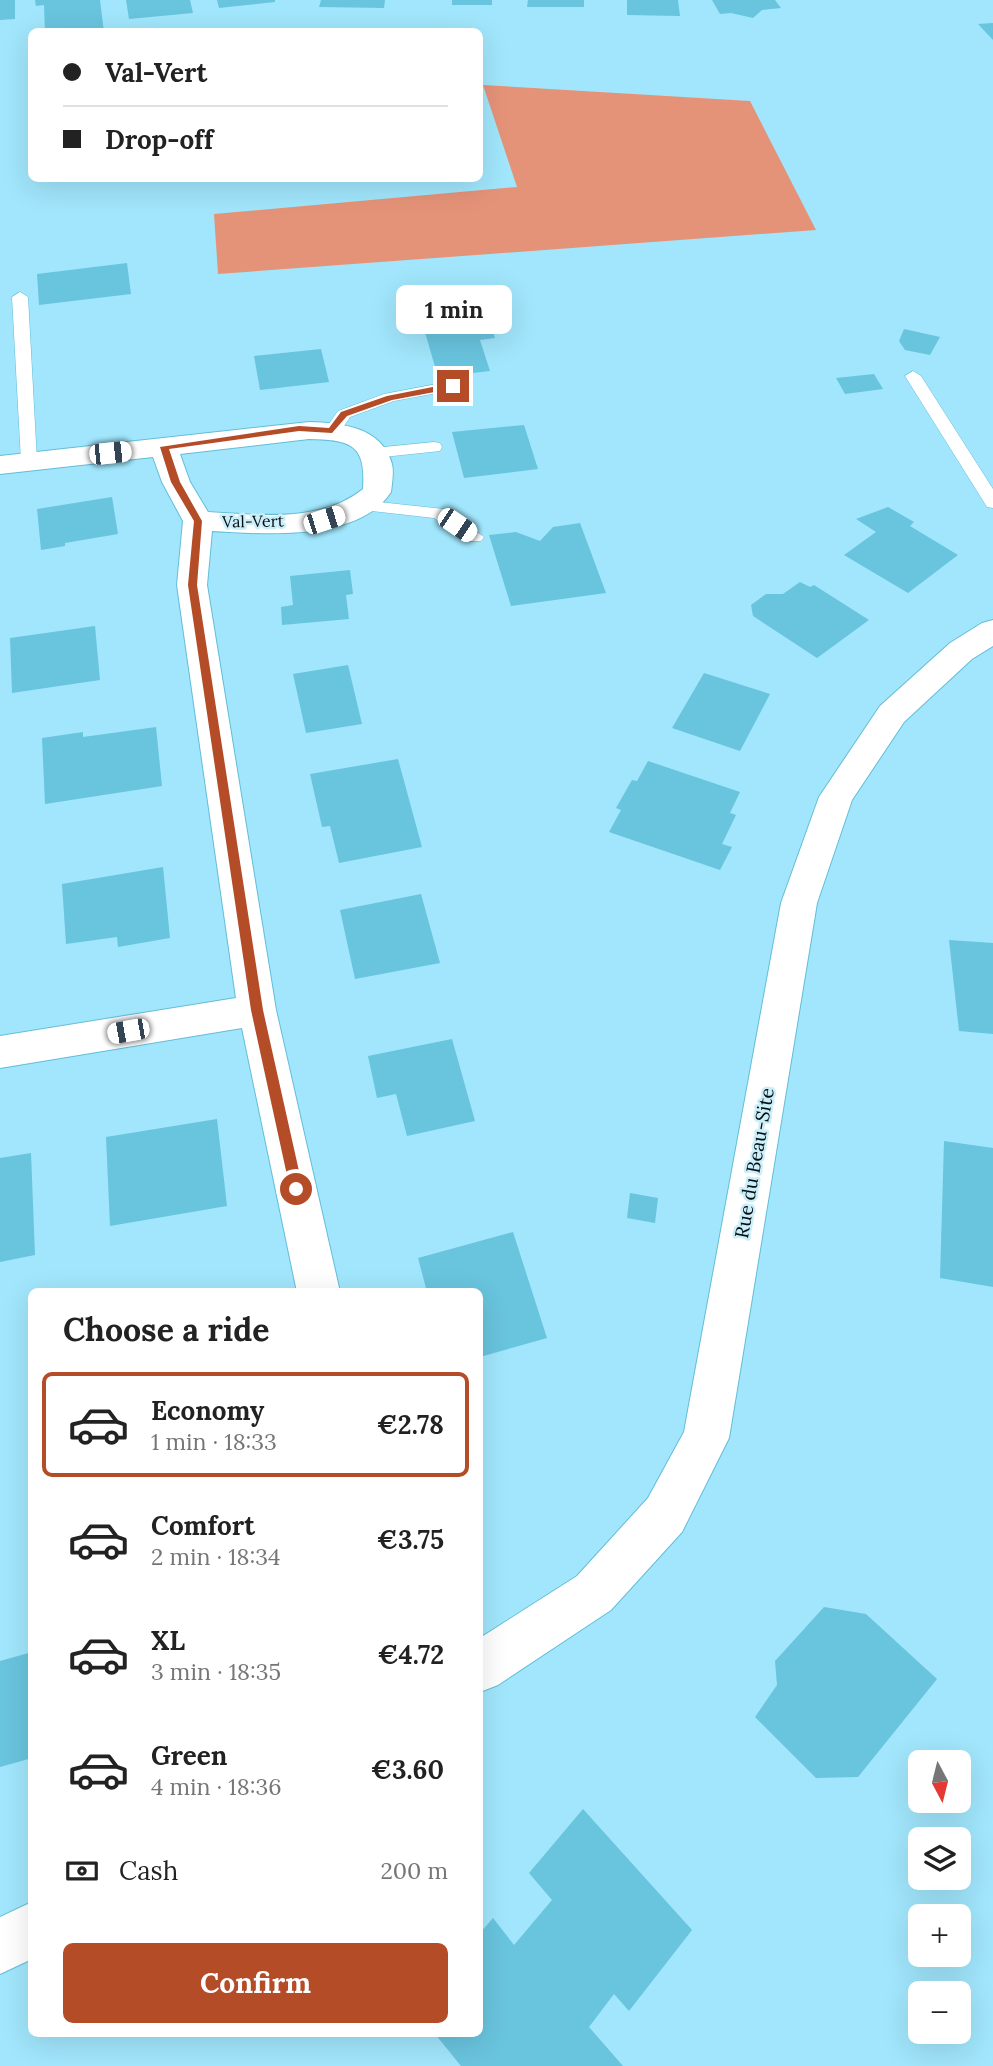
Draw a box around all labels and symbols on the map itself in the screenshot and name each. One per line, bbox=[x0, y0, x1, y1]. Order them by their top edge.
callout: 1 min bbox=[395, 284, 511, 334]
route end bbox=[437, 370, 469, 402]
car bbox=[89, 440, 132, 466]
car bbox=[301, 504, 348, 536]
car bbox=[434, 505, 481, 545]
street label: Val-Vert bbox=[221, 510, 285, 532]
car bbox=[106, 1017, 151, 1045]
street label: Rue du Beau-Site bbox=[729, 1086, 779, 1240]
route start bbox=[280, 1173, 312, 1205]
north arrow bbox=[908, 1750, 971, 1813]

